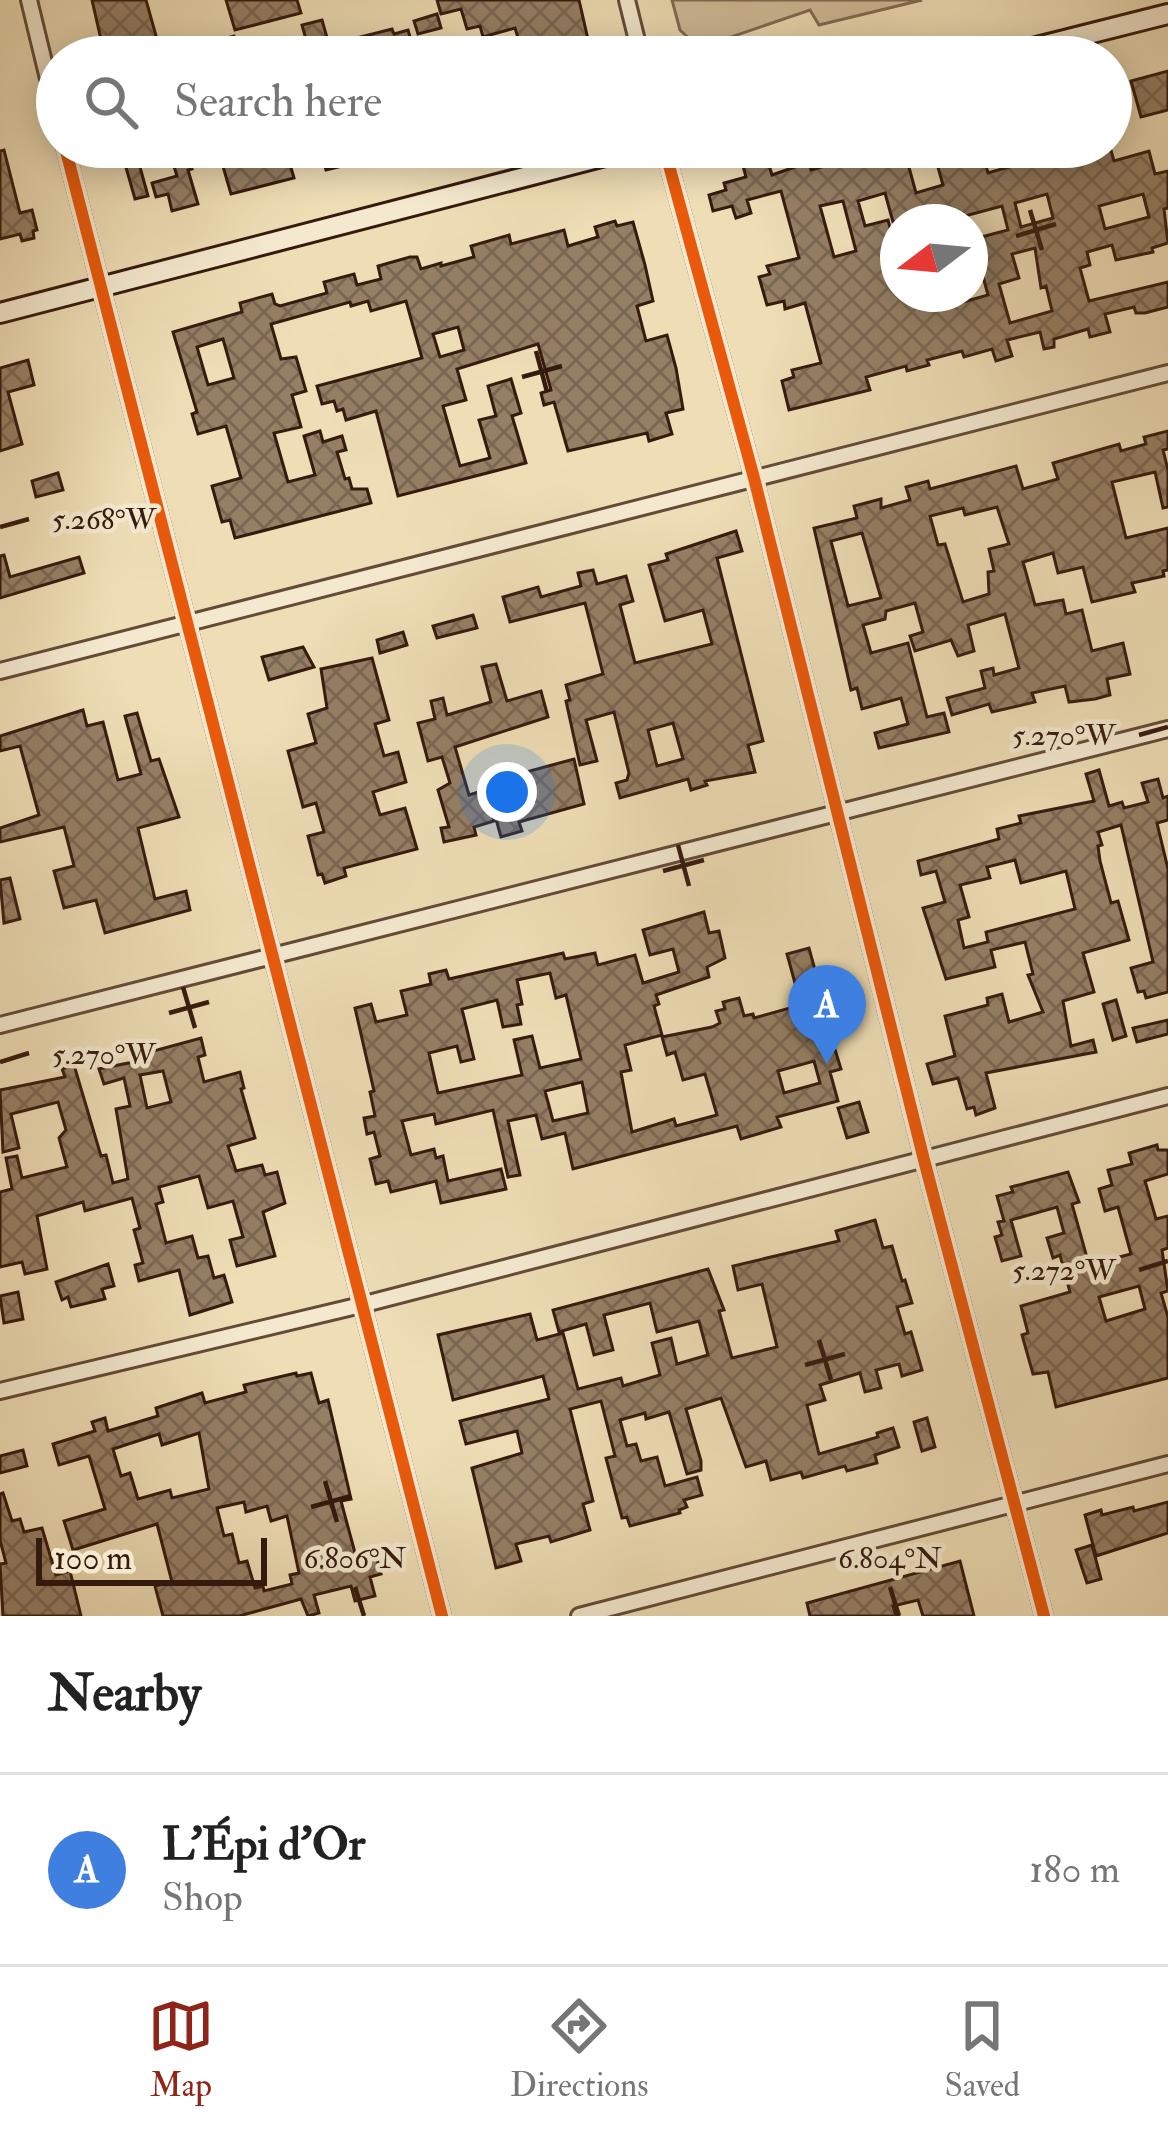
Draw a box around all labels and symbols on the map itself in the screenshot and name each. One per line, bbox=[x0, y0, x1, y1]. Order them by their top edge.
north arrow bbox=[880, 204, 988, 312]
text: 5.268°W bbox=[52, 501, 157, 538]
text: 5.270°W bbox=[1012, 717, 1117, 754]
your location bbox=[477, 762, 537, 822]
pin: A bbox=[788, 965, 866, 1064]
text: 5.270°W bbox=[52, 1036, 157, 1073]
text: 5.272°W bbox=[1012, 1252, 1117, 1289]
scale bar bbox=[36, 1532, 267, 1585]
text: 6.806°N bbox=[304, 1540, 407, 1577]
text: 6.804°N bbox=[838, 1540, 942, 1577]

